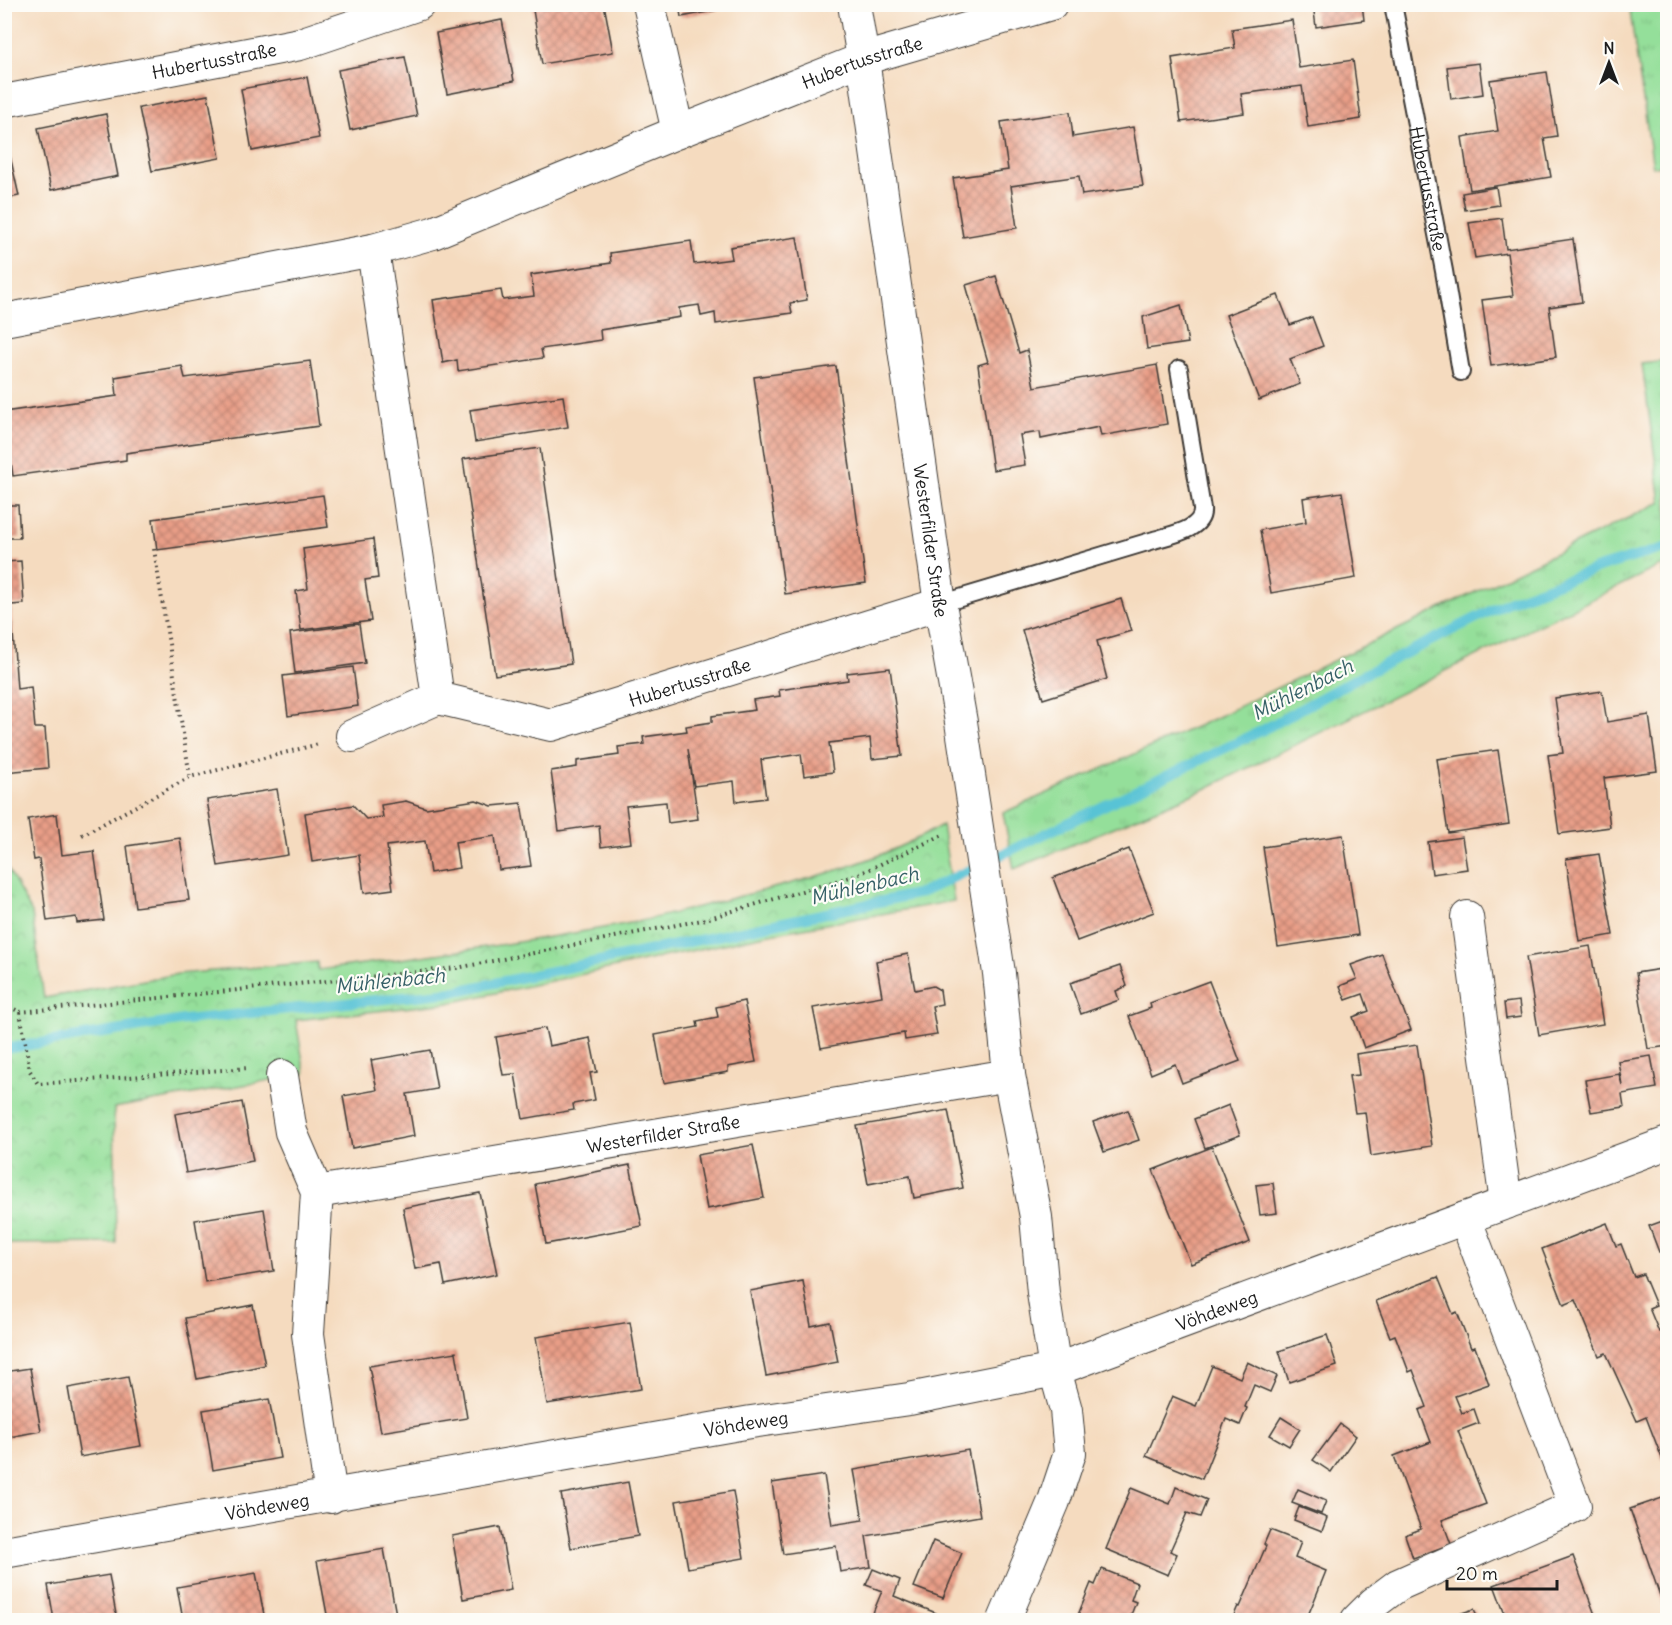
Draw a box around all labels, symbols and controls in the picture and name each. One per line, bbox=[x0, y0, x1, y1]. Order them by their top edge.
street label: Hubertusstraße bbox=[798, 31, 925, 94]
north arrow bbox=[1579, 33, 1639, 93]
street label: Hubertusstraße bbox=[150, 37, 278, 84]
text: N bbox=[1603, 38, 1615, 58]
street label: Hubertusstraße bbox=[1405, 124, 1451, 253]
street label: Westerfilder Straße bbox=[909, 462, 954, 619]
street label: Hubertusstraße bbox=[626, 652, 753, 712]
water label: Mühlenbach bbox=[1247, 653, 1357, 725]
water label: Mühlenbach bbox=[807, 860, 921, 910]
water label: Mühlenbach bbox=[334, 962, 447, 998]
street label: Westerfilder Straße bbox=[585, 1109, 741, 1158]
street label: Vöhdeweg bbox=[1173, 1285, 1260, 1336]
street label: Vöhdeweg bbox=[702, 1405, 790, 1442]
street label: Vöhdeweg bbox=[223, 1488, 311, 1525]
scale bar bbox=[1447, 1553, 1556, 1591]
text: 20 m bbox=[1456, 1562, 1498, 1585]

